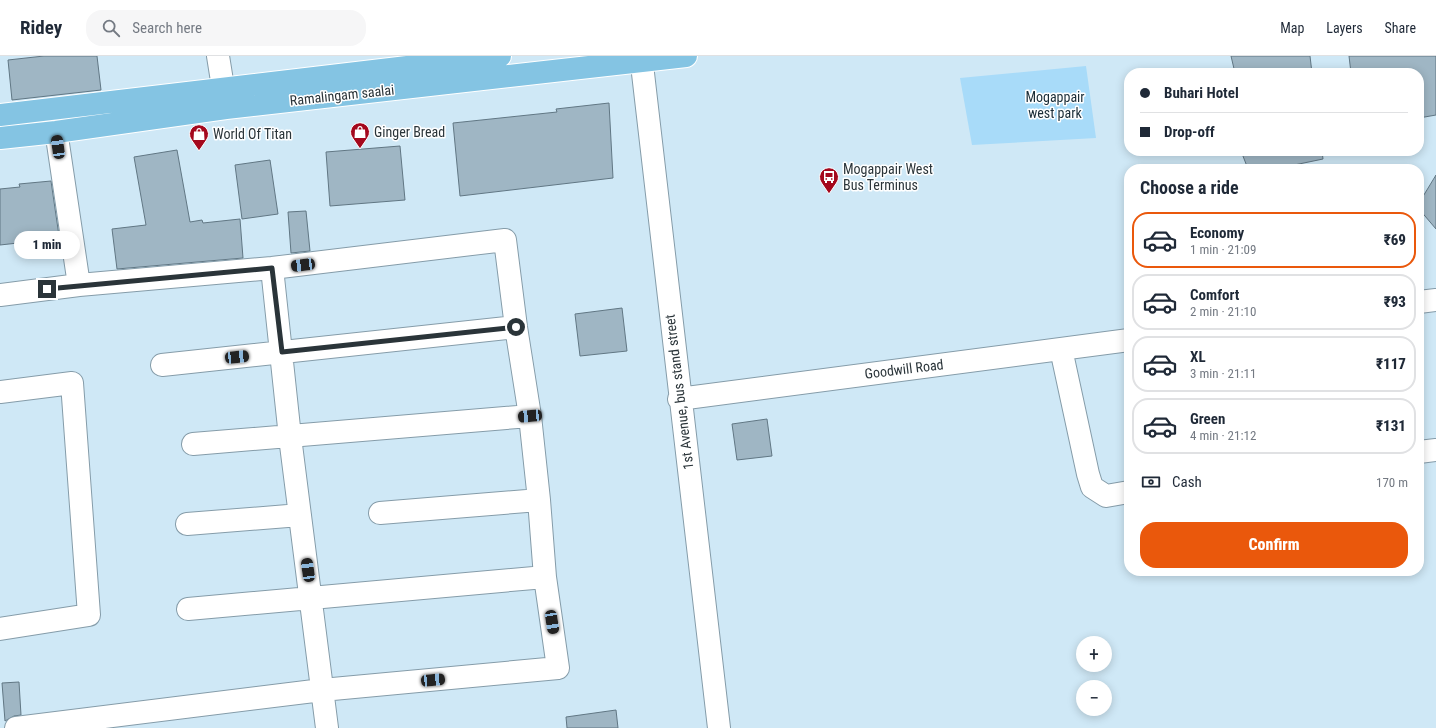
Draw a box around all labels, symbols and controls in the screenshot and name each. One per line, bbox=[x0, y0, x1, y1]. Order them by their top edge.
search box bbox=[86, 10, 366, 46]
text: Ridey bbox=[20, 16, 62, 39]
icon: search bbox=[100, 17, 122, 39]
text: Search here bbox=[132, 19, 202, 37]
text: Map bbox=[1280, 20, 1304, 36]
text: Layers bbox=[1326, 20, 1363, 36]
text: Share bbox=[1385, 20, 1416, 36]
street label: Ramalingam saalai bbox=[289, 82, 395, 108]
text: Buhari Hotel bbox=[1164, 84, 1239, 102]
park label: Mogappair west park bbox=[1025, 89, 1085, 121]
shop icon: Ginger Bread bbox=[349, 121, 371, 149]
shop icon: World Of Titan bbox=[188, 123, 210, 151]
text: Drop-off bbox=[1164, 123, 1215, 141]
place label: Ginger Bread bbox=[374, 124, 445, 140]
place label: World Of Titan bbox=[213, 126, 292, 142]
car bbox=[50, 134, 66, 160]
place label: Mogappair West Bus Terminus bbox=[843, 161, 933, 193]
bus stop icon: Mogappair West Bus Terminus bbox=[818, 166, 840, 194]
text: Choose a ride bbox=[1140, 177, 1239, 198]
icon: car bbox=[1142, 222, 1178, 258]
text: Economy bbox=[1190, 224, 1244, 242]
callout: 1 min bbox=[14, 231, 80, 259]
text: ₹69 bbox=[1384, 231, 1406, 249]
text: 1 min bbox=[33, 237, 61, 252]
text: 1 min · 21:09 bbox=[1190, 242, 1256, 257]
car bbox=[290, 258, 316, 272]
route end bbox=[38, 280, 56, 298]
icon: car bbox=[1142, 284, 1178, 320]
text: Comfort bbox=[1190, 286, 1239, 304]
text: ₹93 bbox=[1384, 293, 1406, 311]
text: 2 min · 21:10 bbox=[1190, 304, 1256, 319]
street label: 1st Avenue, bus stand street bbox=[662, 313, 696, 471]
route start bbox=[507, 318, 525, 336]
icon: car bbox=[1142, 346, 1178, 382]
text: XL bbox=[1190, 348, 1206, 366]
car bbox=[224, 350, 250, 364]
text: ₹117 bbox=[1376, 355, 1406, 373]
street label: Goodwill Road bbox=[864, 356, 944, 382]
text: 3 min · 21:11 bbox=[1190, 366, 1256, 381]
icon: car bbox=[1142, 408, 1178, 444]
car bbox=[518, 409, 542, 423]
text: Green bbox=[1190, 410, 1225, 428]
text: ₹131 bbox=[1376, 417, 1406, 435]
text: 4 min · 21:12 bbox=[1190, 428, 1256, 443]
icon: cash bbox=[1140, 471, 1162, 493]
text: Cash bbox=[1172, 473, 1202, 491]
text: 170 m bbox=[1376, 475, 1408, 490]
button: Confirm bbox=[1140, 522, 1408, 568]
car bbox=[300, 557, 316, 583]
car bbox=[544, 609, 560, 635]
map controls bbox=[1076, 636, 1112, 716]
button: + bbox=[1076, 636, 1112, 672]
car bbox=[421, 673, 445, 687]
button: − bbox=[1076, 680, 1112, 716]

